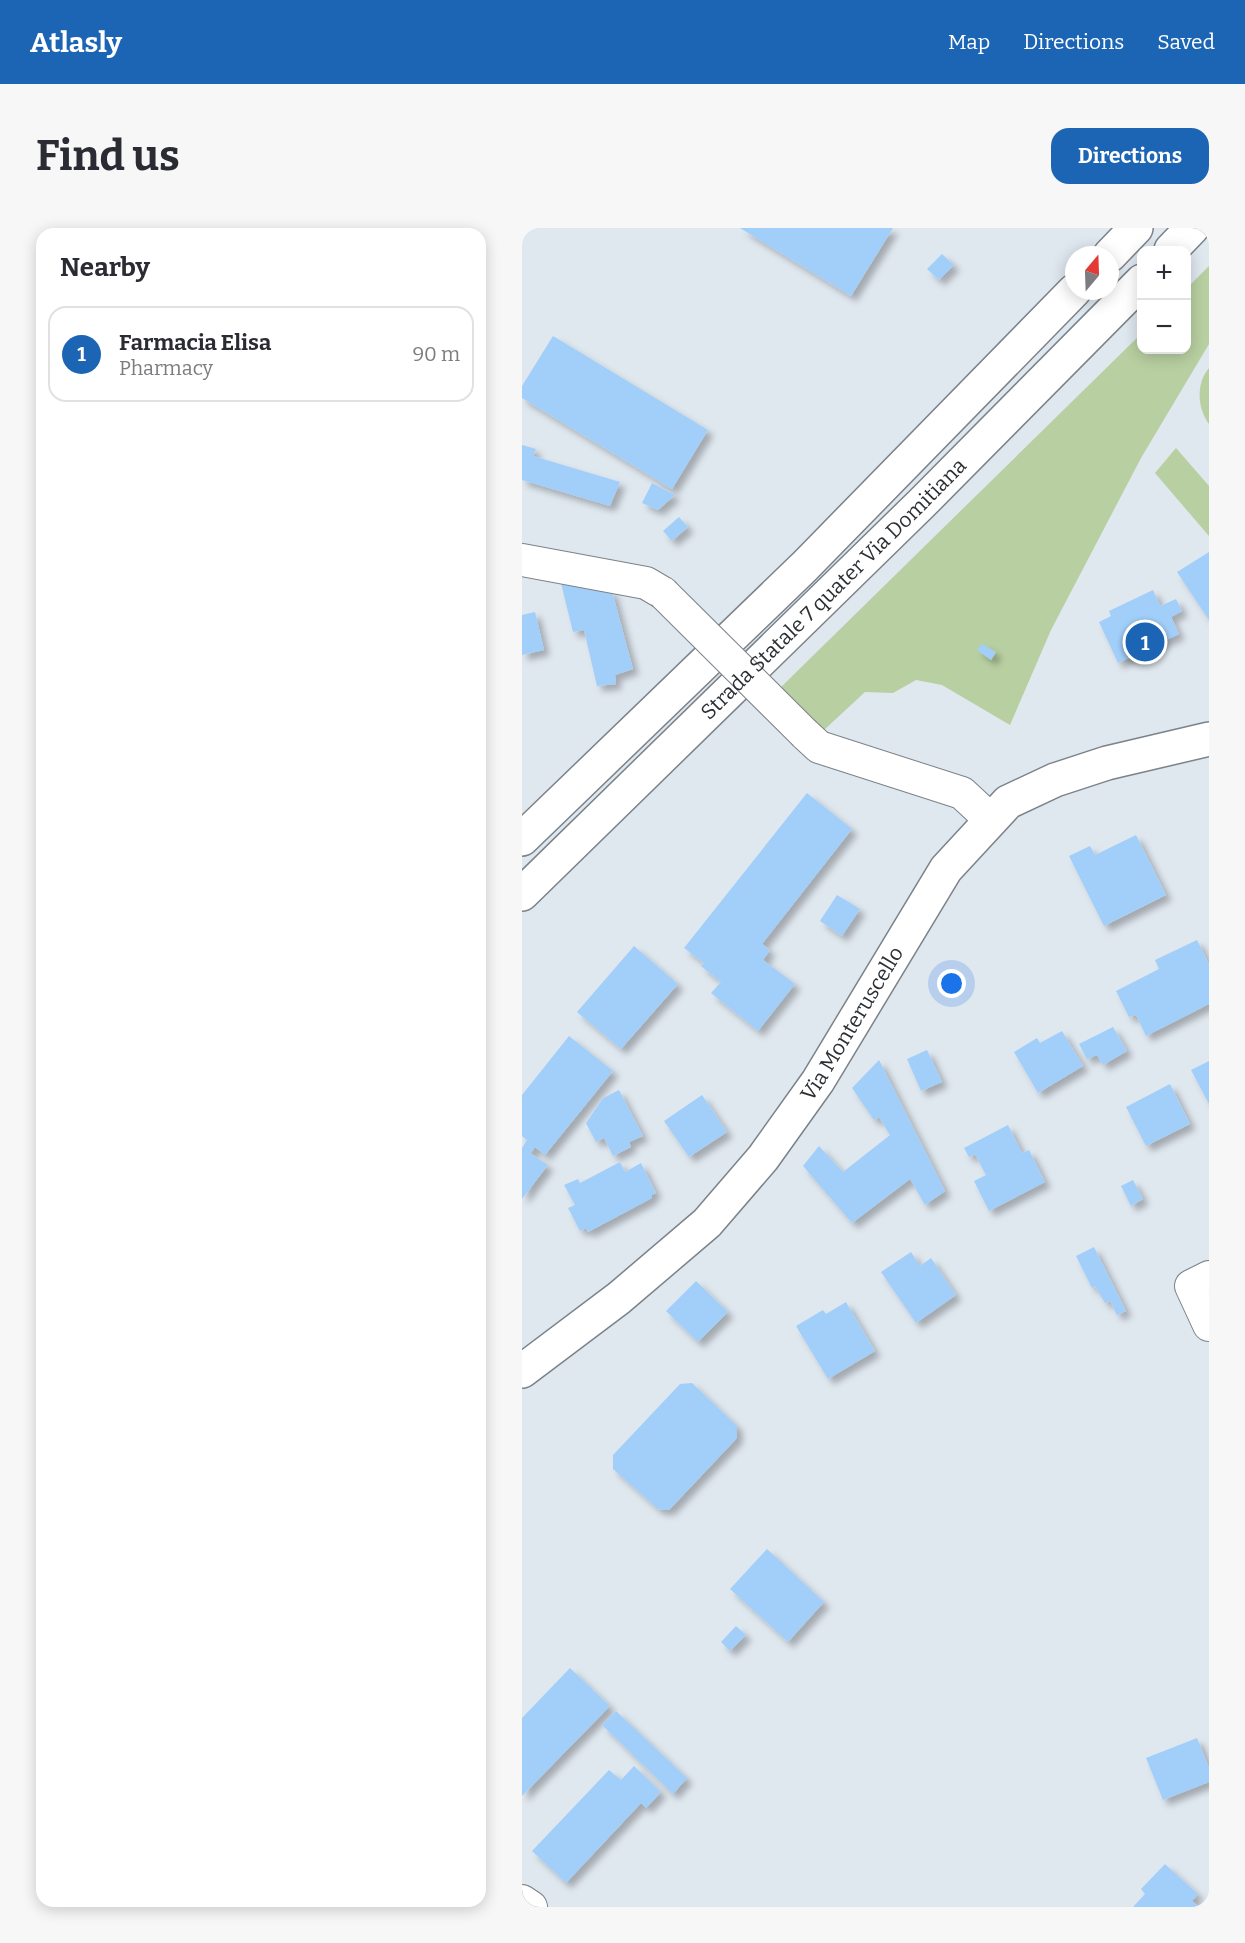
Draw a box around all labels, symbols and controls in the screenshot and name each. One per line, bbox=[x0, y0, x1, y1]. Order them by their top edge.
text: Atlasly bbox=[30, 26, 122, 59]
text: Map bbox=[948, 29, 990, 55]
text: Directions bbox=[1023, 29, 1124, 55]
text: Saved bbox=[1157, 29, 1215, 55]
button: Directions bbox=[1051, 128, 1209, 184]
text: Find us bbox=[36, 131, 180, 181]
north arrow bbox=[1065, 246, 1119, 300]
map controls bbox=[1137, 246, 1191, 354]
button: + bbox=[1137, 246, 1191, 300]
text: Nearby bbox=[60, 252, 150, 283]
button: − bbox=[1137, 300, 1191, 354]
text: Farmacia Elisa bbox=[119, 329, 271, 356]
text: 1 bbox=[77, 342, 86, 366]
text: 90 m bbox=[412, 342, 460, 366]
text: Pharmacy bbox=[119, 356, 213, 380]
street label: Strada Statale 7 quater Via Domitiana bbox=[695, 452, 972, 725]
pin: 1 bbox=[1126, 620, 1164, 664]
street label: Via Monteruscello bbox=[795, 942, 909, 1106]
your location bbox=[937, 969, 966, 998]

